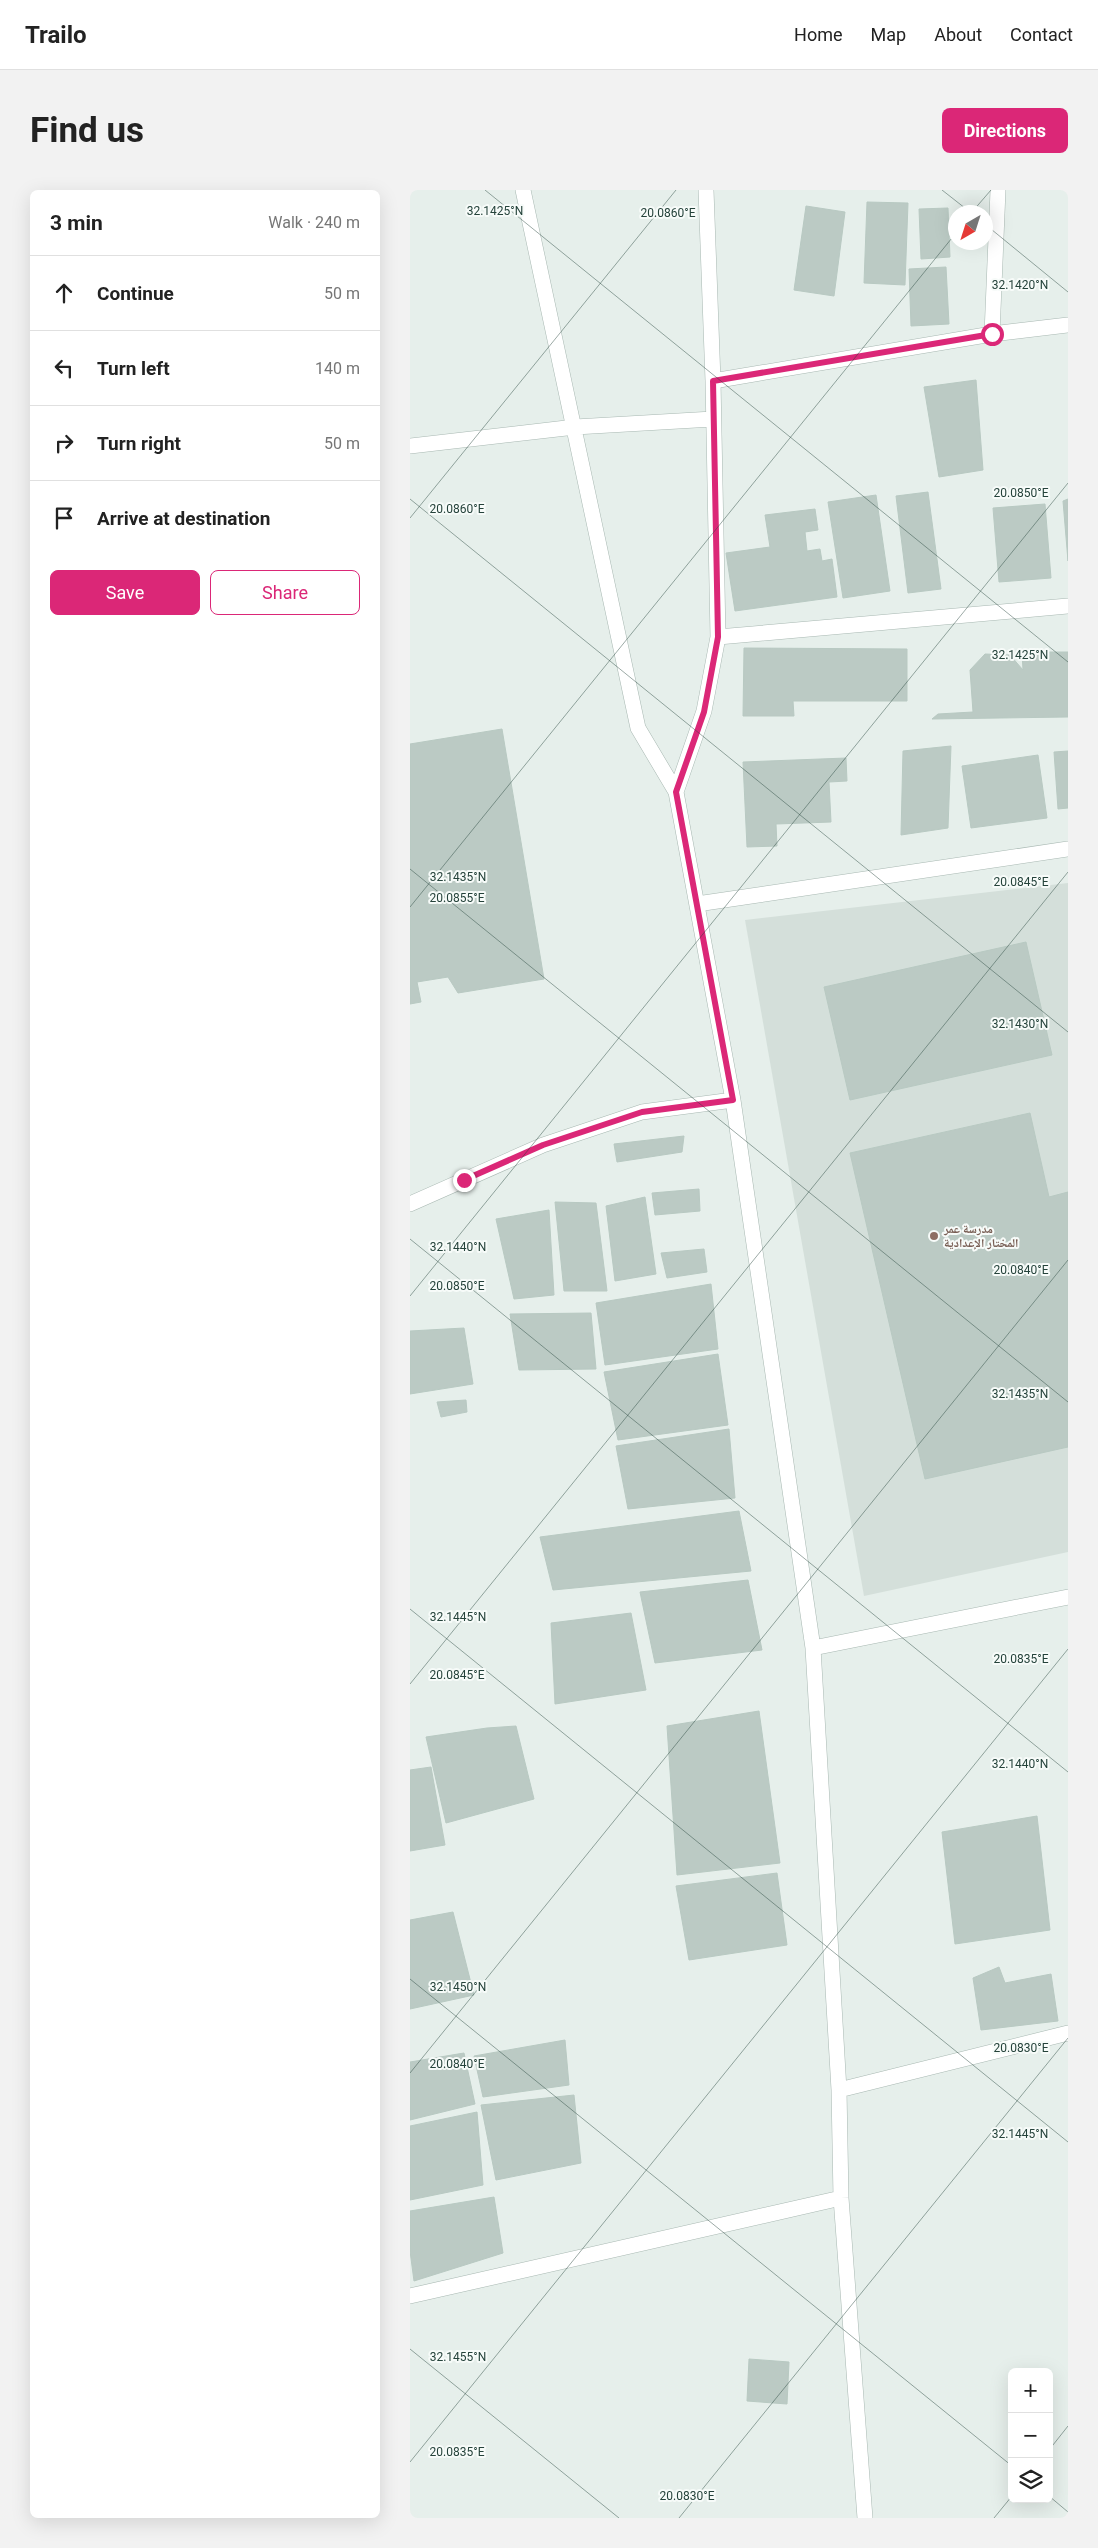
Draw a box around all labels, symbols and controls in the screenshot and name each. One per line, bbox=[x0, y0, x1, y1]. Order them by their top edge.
text: Trailo bbox=[25, 21, 87, 49]
text: Home bbox=[794, 24, 843, 45]
text: Map bbox=[871, 24, 906, 45]
text: About bbox=[934, 24, 982, 45]
text: Contact bbox=[1010, 24, 1073, 45]
button: Directions bbox=[942, 108, 1068, 153]
text: Find us bbox=[30, 110, 144, 151]
text: 32.1425°N bbox=[467, 204, 523, 218]
north arrow bbox=[948, 205, 993, 250]
text: 20.0860°E bbox=[641, 206, 696, 220]
text: 3 min bbox=[50, 211, 103, 235]
text: Walk · 240 m bbox=[268, 213, 360, 232]
text: 32.1420°N bbox=[992, 278, 1048, 292]
icon: ahead bbox=[50, 279, 78, 307]
text: Continue bbox=[97, 282, 174, 305]
text: 50 m bbox=[324, 284, 360, 303]
route start bbox=[981, 323, 1004, 346]
icon: left bbox=[50, 354, 78, 382]
text: Turn left bbox=[97, 357, 170, 380]
text: 140 m bbox=[315, 359, 360, 378]
icon: right bbox=[50, 429, 78, 457]
text: Turn right bbox=[97, 432, 181, 455]
text: 50 m bbox=[324, 434, 360, 453]
text: 20.0850°E bbox=[994, 486, 1049, 500]
text: 20.0860°E bbox=[430, 502, 485, 516]
icon: arrive bbox=[50, 504, 78, 532]
text: Arrive at destination bbox=[97, 507, 270, 530]
button: Save bbox=[50, 570, 200, 615]
button: Share bbox=[210, 570, 360, 615]
text: 32.1425°N bbox=[992, 648, 1048, 662]
text: 32.1435°N bbox=[430, 870, 486, 884]
text: 20.0845°E bbox=[994, 875, 1049, 889]
text: 20.0855°E bbox=[430, 891, 485, 905]
text: 32.1430°N bbox=[992, 1017, 1048, 1031]
route end bbox=[453, 1169, 476, 1192]
place label: مدرسة عمر المختار الإعدادية bbox=[943, 1222, 1018, 1250]
marker: مدرسة عمر المختار الإعدادية bbox=[928, 1230, 940, 1242]
text: 32.1440°N bbox=[430, 1240, 486, 1254]
text: 20.0840°E bbox=[994, 1263, 1049, 1277]
text: 20.0850°E bbox=[430, 1279, 485, 1293]
text: 32.1435°N bbox=[992, 1387, 1048, 1401]
text: 32.1445°N bbox=[430, 1610, 486, 1624]
text: 20.0835°E bbox=[994, 1652, 1049, 1666]
text: 20.0845°E bbox=[430, 1668, 485, 1682]
text: 32.1440°N bbox=[992, 1757, 1048, 1771]
text: 32.1450°N bbox=[430, 1980, 486, 1994]
text: 20.0830°E bbox=[994, 2041, 1049, 2055]
text: 20.0840°E bbox=[430, 2057, 485, 2071]
text: 32.1445°N bbox=[992, 2127, 1048, 2141]
text: 32.1455°N bbox=[430, 2350, 486, 2364]
map controls bbox=[1008, 2368, 1053, 2503]
button: + bbox=[1008, 2368, 1053, 2413]
button: − bbox=[1008, 2413, 1053, 2458]
text: 20.0835°E bbox=[430, 2445, 485, 2459]
button: layers bbox=[1008, 2458, 1053, 2503]
text: 20.0830°E bbox=[660, 2489, 715, 2503]

